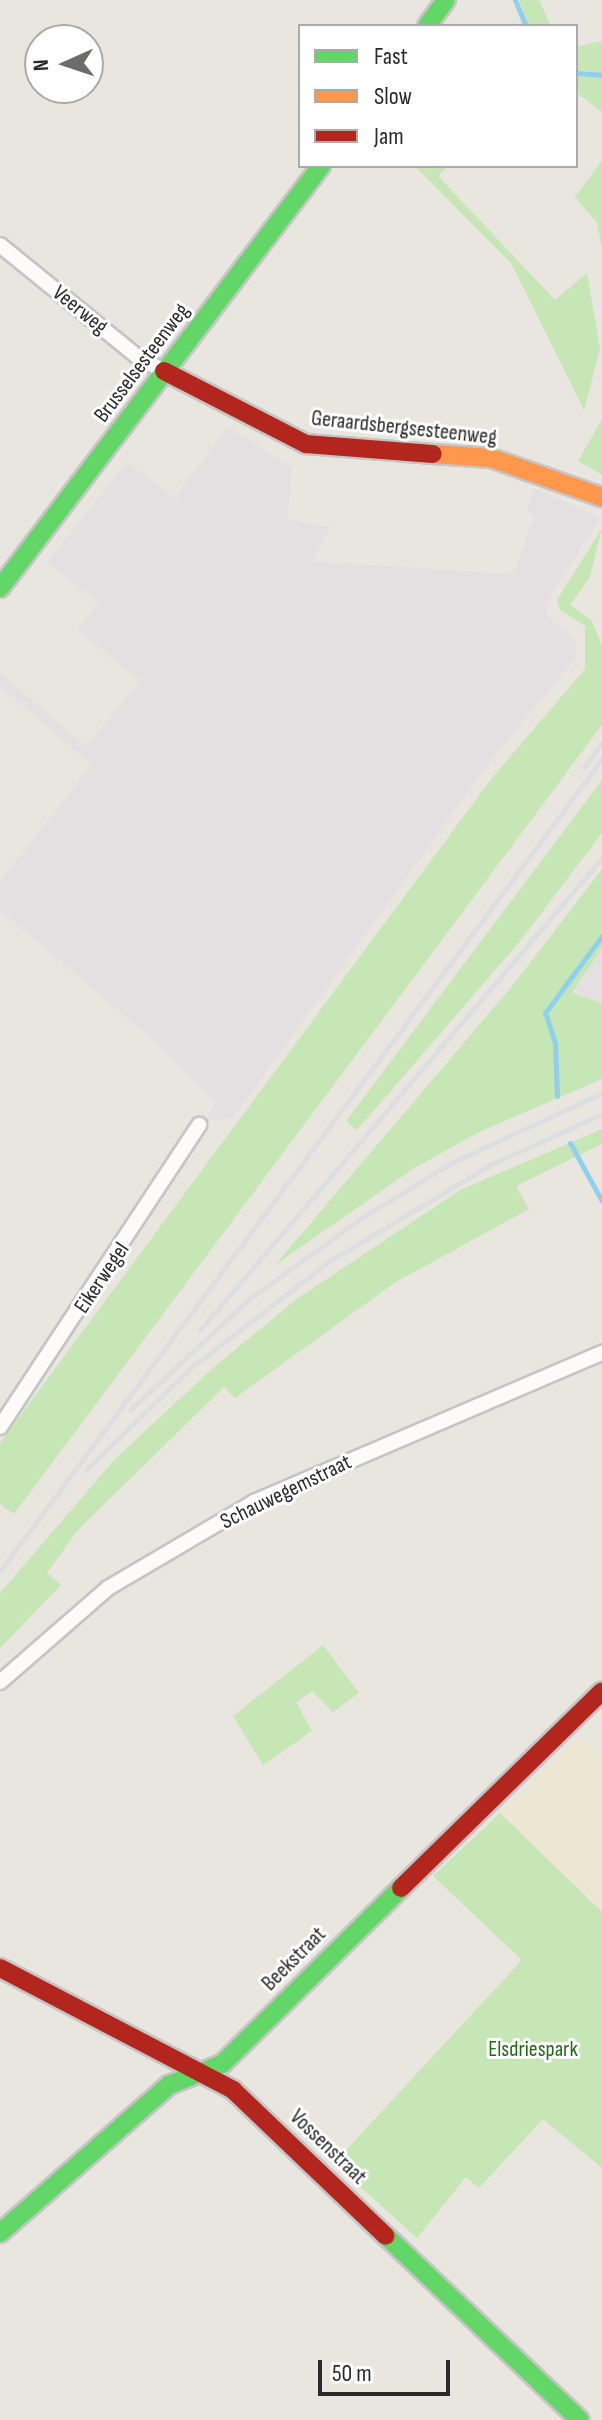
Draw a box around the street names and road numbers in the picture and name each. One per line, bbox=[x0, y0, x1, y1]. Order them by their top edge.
street label: Veerweg bbox=[47, 280, 113, 340]
street label: Brusselsesteenweg bbox=[89, 298, 195, 428]
street label: Geraardsbergsesteenweg bbox=[310, 405, 498, 451]
street label: Eikerwegel bbox=[69, 1238, 135, 1318]
street label: Schauwegemstraat bbox=[216, 1449, 356, 1535]
street label: Beekstraat bbox=[256, 1921, 332, 1997]
street label: Vossenstraat bbox=[284, 2104, 372, 2190]

